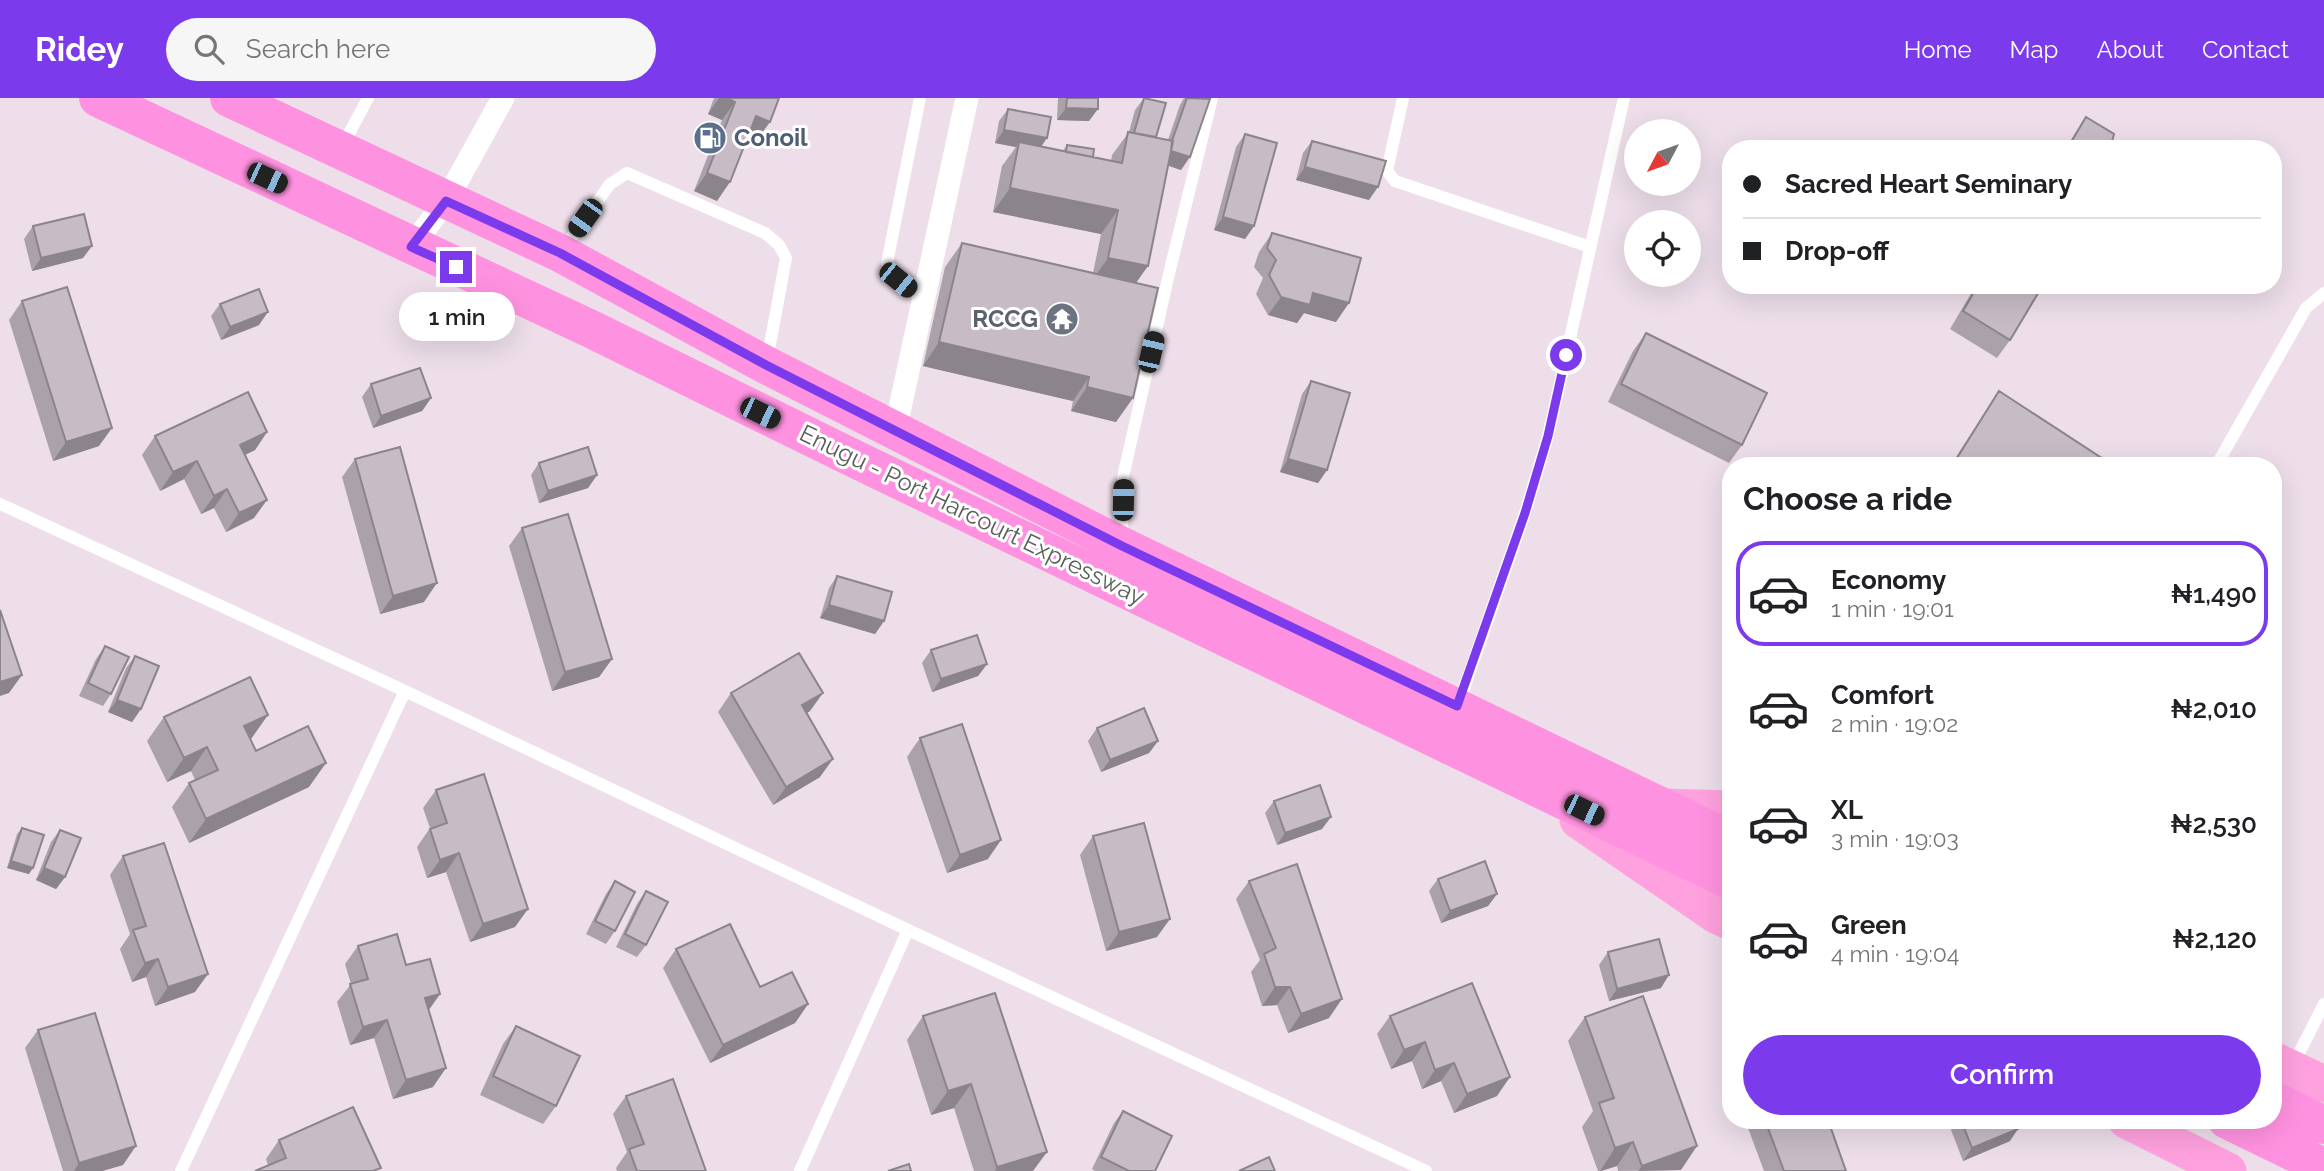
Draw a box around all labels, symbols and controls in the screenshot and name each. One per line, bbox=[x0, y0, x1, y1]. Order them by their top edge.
search box bbox=[166, 18, 656, 81]
text: Ridey bbox=[35, 30, 124, 69]
icon: search bbox=[190, 30, 228, 68]
text: Search here bbox=[246, 34, 390, 64]
text: Home bbox=[1904, 35, 1972, 64]
text: Map bbox=[2010, 35, 2058, 64]
text: About bbox=[2096, 35, 2164, 64]
text: Contact bbox=[2202, 35, 2289, 64]
fuel station icon: Conoil bbox=[691, 119, 729, 157]
north arrow bbox=[1624, 119, 1701, 196]
map controls bbox=[1624, 119, 1701, 287]
place label: Conoil bbox=[734, 123, 808, 152]
car bbox=[244, 160, 291, 196]
text: Sacred Heart Seminary bbox=[1785, 169, 2072, 199]
car bbox=[565, 195, 606, 241]
button: locate bbox=[1624, 210, 1701, 287]
text: Drop-off bbox=[1785, 236, 1889, 266]
route end bbox=[440, 251, 472, 283]
car bbox=[876, 259, 921, 301]
callout: 1 min bbox=[398, 292, 514, 340]
temple icon: RCCG bbox=[1043, 300, 1081, 338]
text: 1 min bbox=[428, 303, 486, 330]
place label: RCCG bbox=[972, 304, 1038, 333]
car bbox=[1137, 329, 1166, 375]
route start bbox=[1550, 339, 1582, 371]
car bbox=[737, 394, 784, 432]
street label: Enugu - Port Harcourt Expressway bbox=[795, 418, 1149, 611]
car bbox=[1113, 479, 1134, 521]
text: Choose a ride bbox=[1743, 480, 1952, 517]
icon: car bbox=[1747, 562, 1810, 625]
text: Economy bbox=[1831, 565, 1946, 595]
text: ₦1,490 bbox=[2171, 579, 2257, 609]
text: 1 min · 19:01 bbox=[1831, 595, 1954, 622]
icon: car bbox=[1747, 677, 1810, 740]
text: Comfort bbox=[1831, 680, 1934, 710]
text: ₦2,010 bbox=[2171, 694, 2257, 724]
text: 2 min · 19:02 bbox=[1831, 710, 1958, 737]
car bbox=[1561, 791, 1608, 829]
icon: car bbox=[1747, 792, 1810, 855]
text: XL bbox=[1831, 795, 1863, 825]
text: ₦2,530 bbox=[2170, 809, 2257, 839]
text: 3 min · 19:03 bbox=[1831, 825, 1959, 852]
icon: car bbox=[1747, 907, 1810, 970]
text: Green bbox=[1831, 910, 1907, 940]
text: ₦2,120 bbox=[2172, 924, 2257, 954]
text: 4 min · 19:04 bbox=[1831, 940, 1959, 967]
button: Confirm bbox=[1743, 1035, 2261, 1115]

